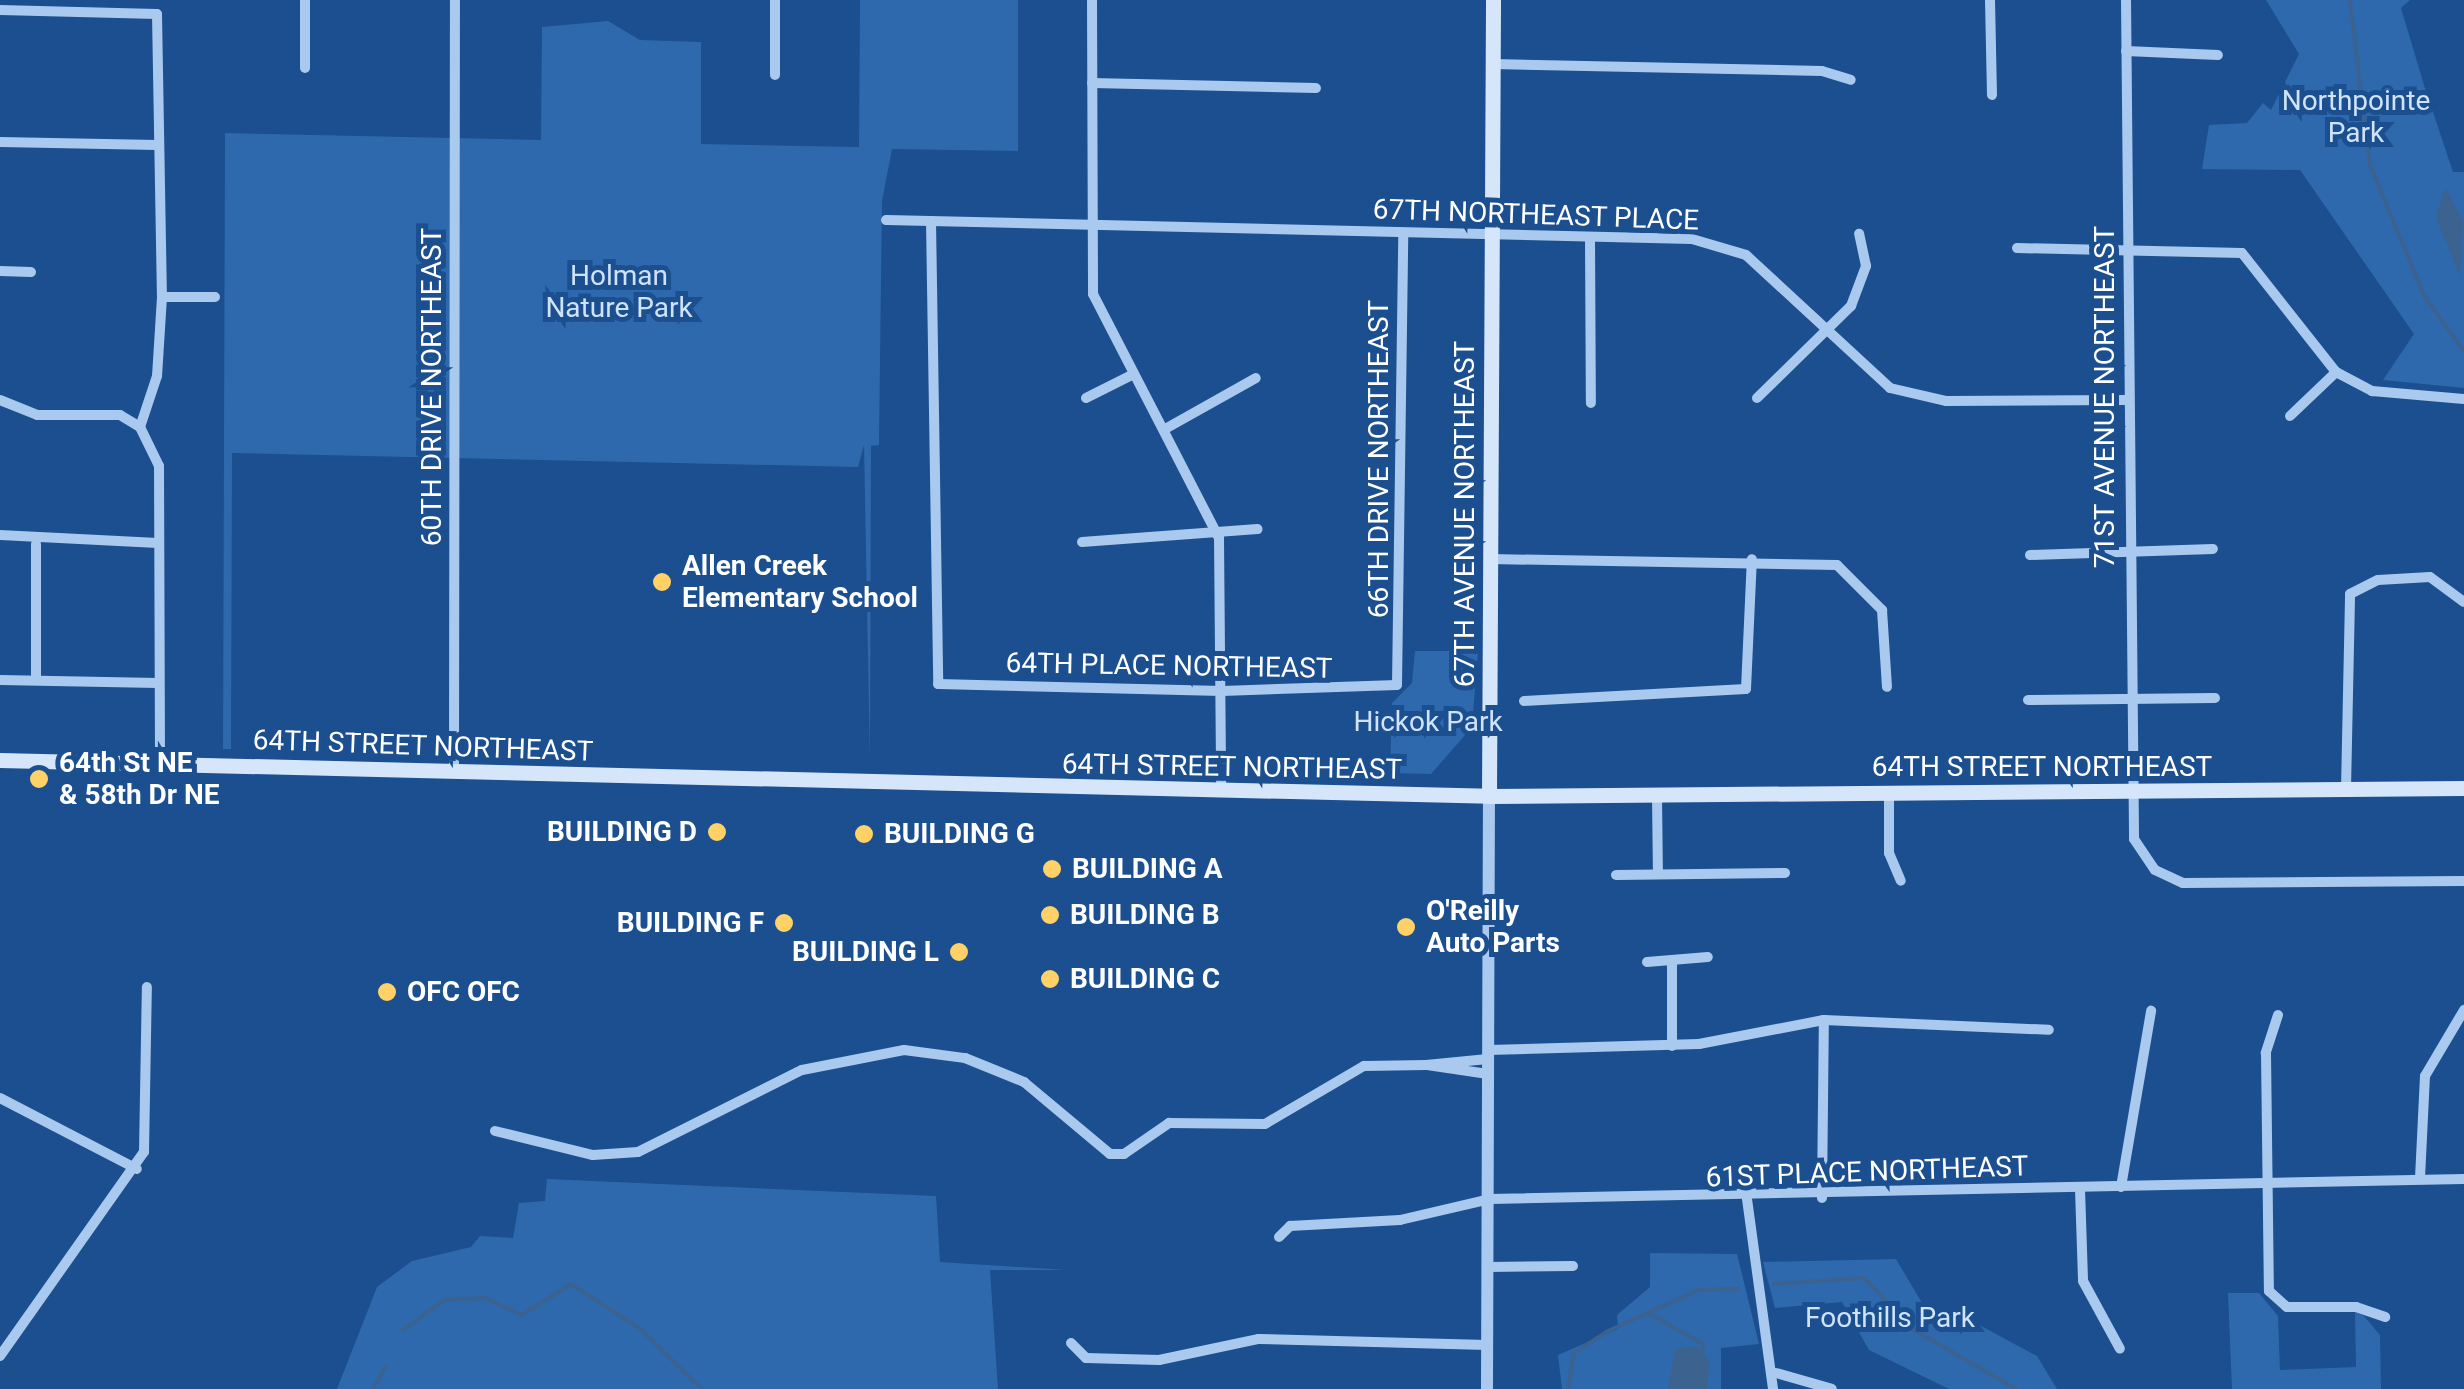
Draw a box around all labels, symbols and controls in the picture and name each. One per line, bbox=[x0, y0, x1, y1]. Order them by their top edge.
park label: Northpointe Park bbox=[2282, 84, 2430, 150]
street label: 67TH NORTHEAST PLACE bbox=[1372, 193, 1700, 237]
street label: 71ST AVENUE NORTHEAST bbox=[2088, 225, 2122, 569]
street label: 60TH DRIVE NORTHEAST bbox=[415, 228, 449, 546]
park label: Holman Nature Park bbox=[545, 259, 693, 325]
street label: 66TH DRIVE NORTHEAST bbox=[1362, 300, 1396, 618]
street label: 67TH AVENUE NORTHEAST bbox=[1448, 341, 1482, 687]
place label: Allen Creek Elementary School bbox=[682, 549, 918, 615]
marker: Allen Creek Elementary School bbox=[651, 571, 673, 593]
street label: 64TH PLACE NORTHEAST bbox=[1005, 646, 1333, 686]
park label: Hickok Park bbox=[1353, 705, 1503, 739]
street label: 64TH STREET NORTHEAST bbox=[252, 723, 594, 769]
place label: 64th St NE & 58th Dr NE bbox=[59, 746, 220, 812]
street label: 64TH STREET NORTHEAST bbox=[1061, 747, 1403, 787]
street label: 64TH STREET NORTHEAST bbox=[1871, 750, 2213, 784]
marker: 64th St NE & 58th Dr NE bbox=[28, 768, 50, 790]
place label: BUILDING D bbox=[547, 815, 697, 849]
place label: BUILDING G bbox=[884, 817, 1035, 851]
marker: BUILDING D bbox=[706, 821, 728, 843]
marker: BUILDING G bbox=[853, 823, 875, 845]
place label: BUILDING A bbox=[1072, 852, 1223, 886]
marker: BUILDING A bbox=[1041, 858, 1063, 880]
place label: O'Reilly Auto Parts bbox=[1426, 894, 1560, 960]
place label: BUILDING B bbox=[1070, 898, 1220, 932]
marker: BUILDING B bbox=[1039, 904, 1061, 926]
place label: BUILDING F bbox=[617, 906, 764, 940]
marker: BUILDING F bbox=[773, 912, 795, 934]
marker: O'Reilly Auto Parts bbox=[1395, 916, 1417, 938]
place label: BUILDING L bbox=[792, 935, 939, 969]
marker: BUILDING L bbox=[948, 941, 970, 963]
place label: BUILDING C bbox=[1070, 962, 1220, 996]
marker: BUILDING C bbox=[1039, 968, 1061, 990]
place label: OFC OFC bbox=[407, 975, 520, 1009]
marker: OFC OFC bbox=[376, 981, 398, 1003]
street label: 61ST PLACE NORTHEAST bbox=[1705, 1150, 2029, 1194]
park label: Foothills Park bbox=[1805, 1301, 1975, 1335]

